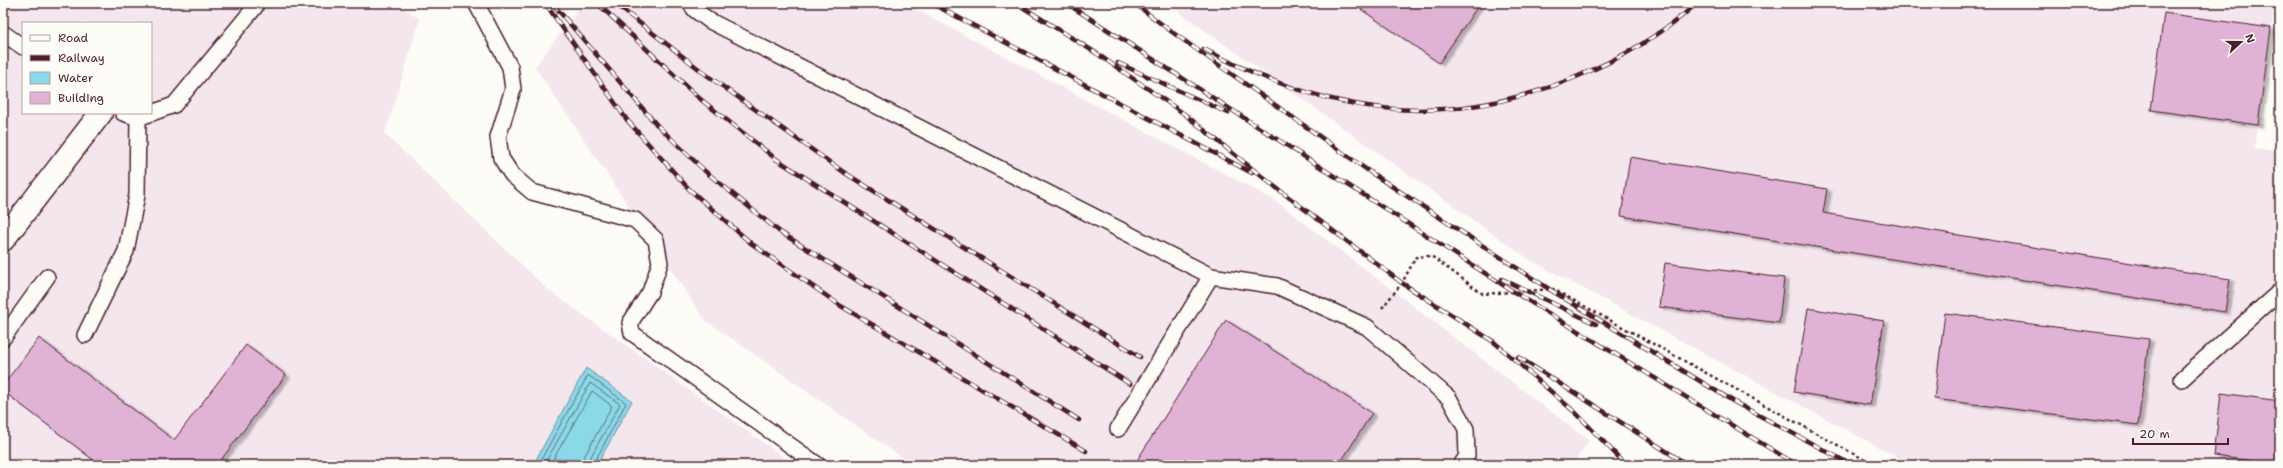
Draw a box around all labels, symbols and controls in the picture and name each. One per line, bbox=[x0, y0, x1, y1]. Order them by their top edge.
legend bbox=[22, 22, 152, 114]
north arrow bbox=[2221, 22, 2261, 62]
text: Road bbox=[58, 30, 89, 46]
text: N bbox=[2241, 32, 2259, 46]
text: Railway bbox=[58, 50, 105, 66]
text: Water bbox=[58, 70, 94, 86]
text: Building bbox=[58, 90, 104, 106]
scale bar bbox=[2133, 420, 2228, 446]
text: 20 m bbox=[2139, 426, 2170, 442]

